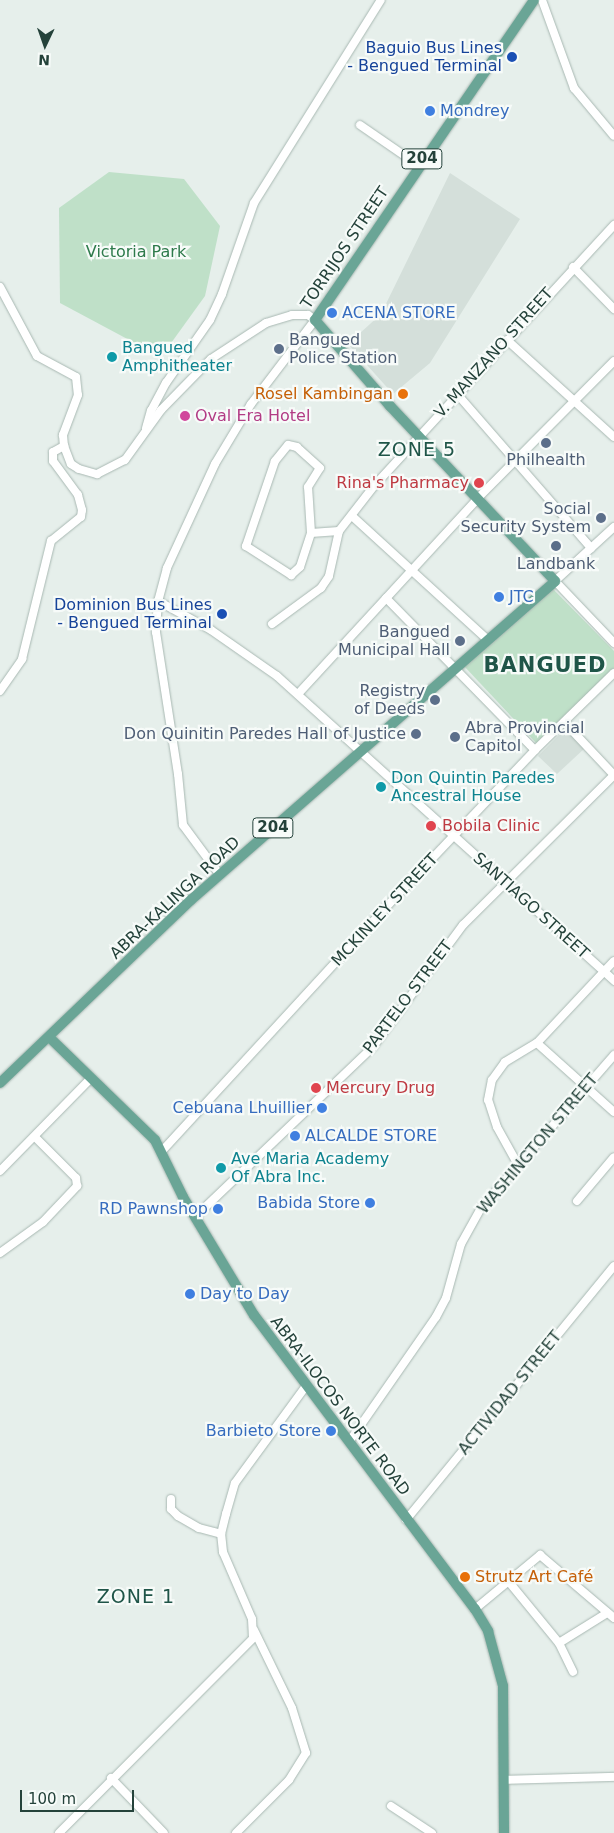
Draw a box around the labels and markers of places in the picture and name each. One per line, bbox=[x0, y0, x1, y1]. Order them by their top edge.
place label: Baguio Bus Lines - Bengued Terminal bbox=[347, 38, 502, 76]
marker: Baguio Bus Lines - Bengued Terminal bbox=[506, 51, 518, 63]
place label: Mondrey bbox=[440, 101, 509, 121]
marker: Mondrey bbox=[424, 105, 436, 117]
place label: ACENA STORE bbox=[342, 303, 456, 323]
marker: ACENA STORE bbox=[326, 307, 338, 319]
place label: Bangued Police Station bbox=[289, 330, 397, 368]
place label: Bangued Amphitheater bbox=[122, 338, 232, 376]
marker: Bangued Police Station bbox=[273, 343, 285, 355]
marker: Bangued Amphitheater bbox=[106, 351, 118, 363]
place label: Rosel Kambingan bbox=[255, 384, 393, 404]
marker: Rosel Kambingan bbox=[397, 388, 409, 400]
place label: Oval Era Hotel bbox=[195, 406, 310, 426]
marker: Oval Era Hotel bbox=[179, 410, 191, 422]
marker: Philhealth bbox=[540, 437, 552, 449]
place label: Philhealth bbox=[506, 450, 586, 470]
place label: Rina's Pharmacy bbox=[336, 473, 469, 493]
marker: Rina's Pharmacy bbox=[473, 477, 485, 489]
place label: Social Security System bbox=[461, 499, 591, 537]
marker: Social Security System bbox=[595, 512, 607, 524]
marker: Landbank bbox=[550, 540, 562, 552]
place label: Landbank bbox=[517, 554, 595, 574]
place label: JTC bbox=[509, 587, 534, 607]
marker: JTC bbox=[493, 591, 505, 603]
place label: Dominion Bus Lines - Bengued Terminal bbox=[54, 595, 212, 633]
marker: Dominion Bus Lines - Bengued Terminal bbox=[216, 608, 228, 620]
place label: Bangued Municipal Hall bbox=[338, 622, 450, 660]
marker: Bangued Municipal Hall bbox=[454, 635, 466, 647]
place label: Registry of Deeds bbox=[354, 681, 425, 719]
marker: Registry of Deeds bbox=[429, 694, 441, 706]
place label: Abra Provincial Capitol bbox=[465, 718, 584, 756]
place label: Don Quinitin Paredes Hall of Justice bbox=[124, 724, 406, 744]
marker: Don Quinitin Paredes Hall of Justice bbox=[410, 728, 422, 740]
marker: Abra Provincial Capitol bbox=[449, 731, 461, 743]
place label: Don Quintin Paredes Ancestral House bbox=[391, 768, 555, 806]
marker: Don Quintin Paredes Ancestral House bbox=[375, 781, 387, 793]
place label: Bobila Clinic bbox=[442, 816, 540, 836]
marker: Bobila Clinic bbox=[424, 819, 438, 833]
place label: Mercury Drug bbox=[326, 1078, 435, 1098]
marker: Mercury Drug bbox=[310, 1082, 322, 1094]
place label: Cebuana Lhuillier bbox=[172, 1098, 312, 1118]
marker: Cebuana Lhuillier bbox=[316, 1102, 328, 1114]
place label: ALCALDE STORE bbox=[305, 1126, 437, 1146]
marker: ALCALDE STORE bbox=[289, 1130, 301, 1142]
place label: Ave Maria Academy Of Abra Inc. bbox=[231, 1149, 389, 1187]
marker: Ave Maria Academy Of Abra Inc. bbox=[215, 1162, 227, 1174]
place label: Babida Store bbox=[257, 1193, 360, 1213]
marker: Babida Store bbox=[364, 1197, 376, 1209]
place label: RD Pawnshop bbox=[99, 1199, 208, 1219]
marker: RD Pawnshop bbox=[212, 1203, 224, 1215]
place label: Day to Day bbox=[200, 1284, 289, 1304]
marker: Day to Day bbox=[184, 1288, 196, 1300]
place label: Barbieto Store bbox=[206, 1421, 321, 1441]
marker: Barbieto Store bbox=[325, 1425, 337, 1437]
place label: Strutz Art Café bbox=[475, 1567, 593, 1587]
marker: Strutz Art Café bbox=[459, 1571, 471, 1583]

